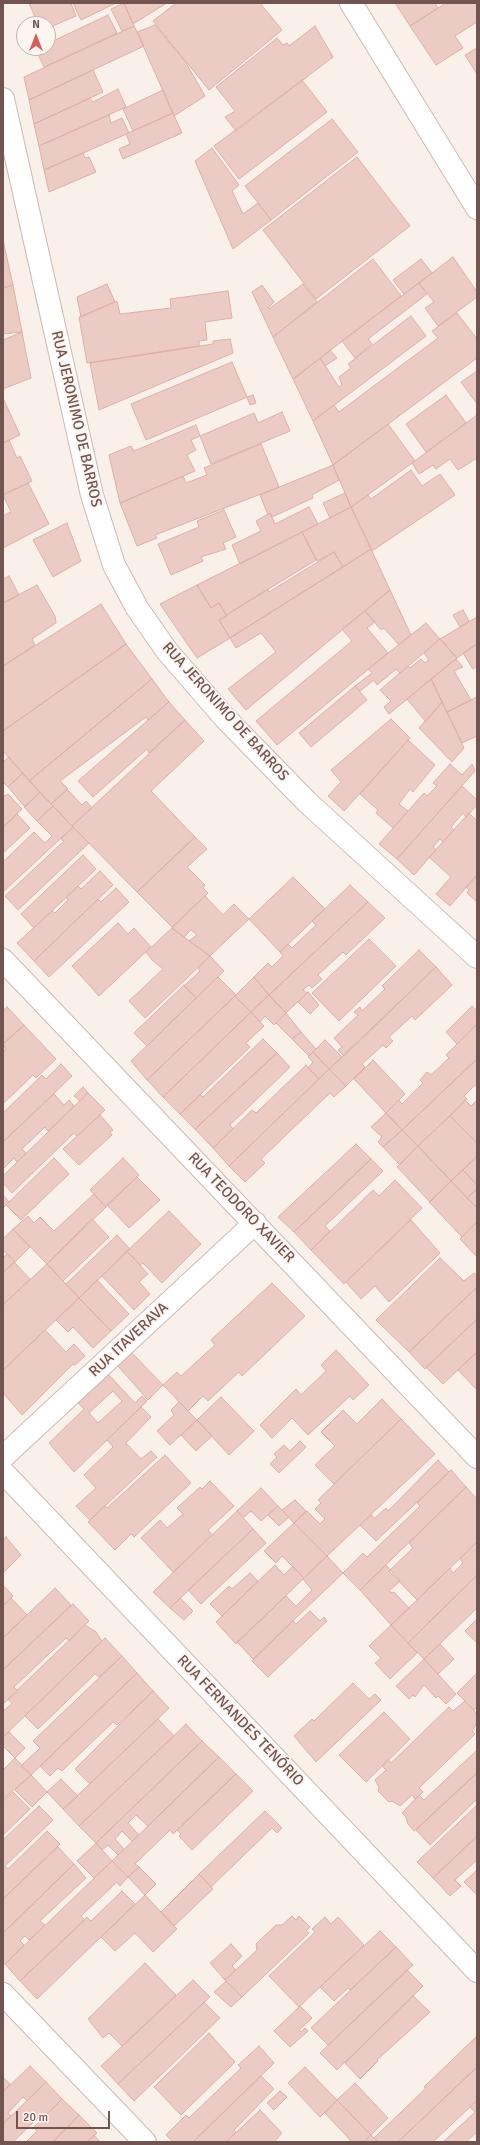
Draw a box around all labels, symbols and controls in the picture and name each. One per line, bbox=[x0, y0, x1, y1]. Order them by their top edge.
north arrow bbox=[16, 16, 56, 56]
text: N bbox=[32, 18, 40, 31]
street label: RUA JERONIMO DE BARROS bbox=[47, 329, 105, 509]
street label: RUA JERONIMO DE BARROS bbox=[158, 639, 292, 785]
street label: RUA TEODORO XAVIER bbox=[184, 1149, 298, 1267]
street label: RUA ITAVERAVA bbox=[86, 1299, 172, 1381]
street label: RUA FERNANDES TENÓRIO bbox=[173, 1652, 307, 1790]
scale bar bbox=[18, 2103, 112, 2129]
text: 20 m bbox=[23, 2110, 48, 2125]

